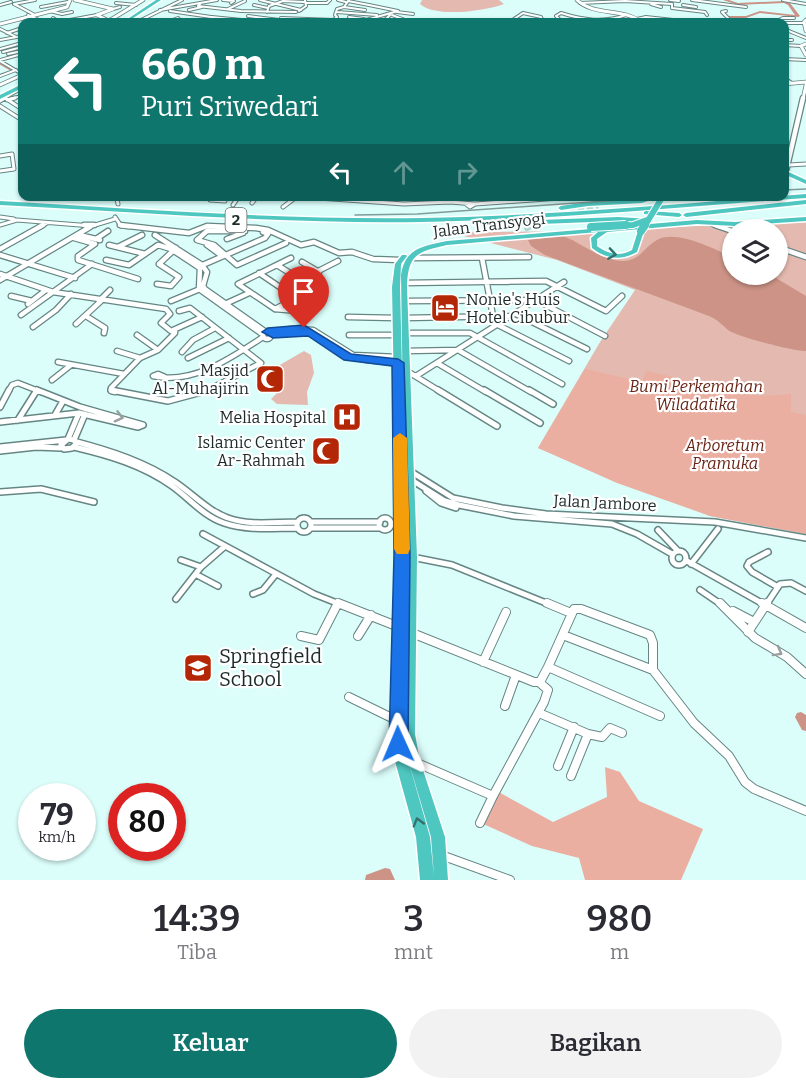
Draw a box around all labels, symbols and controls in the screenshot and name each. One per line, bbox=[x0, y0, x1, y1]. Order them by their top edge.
text: 660 m bbox=[141, 40, 265, 90]
icon: left bbox=[42, 42, 120, 120]
text: Puri Sriwedari bbox=[141, 91, 319, 123]
icon: left bbox=[324, 156, 357, 189]
icon: ahead bbox=[387, 156, 420, 189]
icon: right bbox=[450, 156, 483, 189]
road number: 2 bbox=[226, 208, 246, 232]
street label: Jalan Transyogi bbox=[431, 209, 546, 241]
map controls bbox=[722, 219, 788, 285]
button: layers bbox=[722, 219, 788, 285]
one-way arrow bbox=[608, 248, 617, 260]
pin bbox=[278, 266, 329, 328]
icon: arrive bbox=[287, 275, 320, 308]
place label: Nonie's Huis Hotel Cibubur bbox=[466, 290, 570, 327]
hotel icon: Nonie's Huis Hotel Cibubur bbox=[429, 292, 461, 324]
place label: Masjid Al-Muhajirin bbox=[152, 361, 250, 398]
mosque icon: Masjid Al-Muhajirin bbox=[254, 363, 286, 395]
park label: Bumi Perkemahan Wiladatika bbox=[629, 377, 763, 414]
hospital icon: Melia Hospital bbox=[331, 401, 363, 433]
place label: Melia Hospital bbox=[220, 408, 326, 427]
one-way arrow bbox=[114, 410, 124, 423]
place label: Islamic Center Ar-Rahmah bbox=[197, 433, 305, 470]
mosque icon: Islamic Center Ar-Rahmah bbox=[310, 435, 342, 467]
park label: Arboretum Pramuka bbox=[684, 436, 765, 473]
street label: Jalan Jambore bbox=[552, 491, 657, 515]
place label: Springfield School bbox=[219, 644, 322, 691]
one-way arrow bbox=[771, 645, 782, 656]
school or university icon: Springfield School bbox=[182, 652, 214, 684]
position arrow bbox=[366, 712, 430, 776]
speed limit sign: 80 bbox=[108, 783, 186, 861]
text: 79 bbox=[40, 797, 74, 833]
one-way arrow bbox=[413, 818, 426, 828]
text: km/h bbox=[38, 828, 76, 846]
text: 14:39 bbox=[154, 897, 240, 941]
text: 3 bbox=[403, 897, 424, 941]
text: 980 bbox=[587, 897, 652, 941]
text: Tiba bbox=[177, 940, 217, 964]
text: mnt bbox=[394, 940, 433, 964]
text: m bbox=[610, 940, 629, 964]
button: Keluar bbox=[24, 1009, 397, 1078]
button: Bagikan bbox=[409, 1009, 782, 1078]

